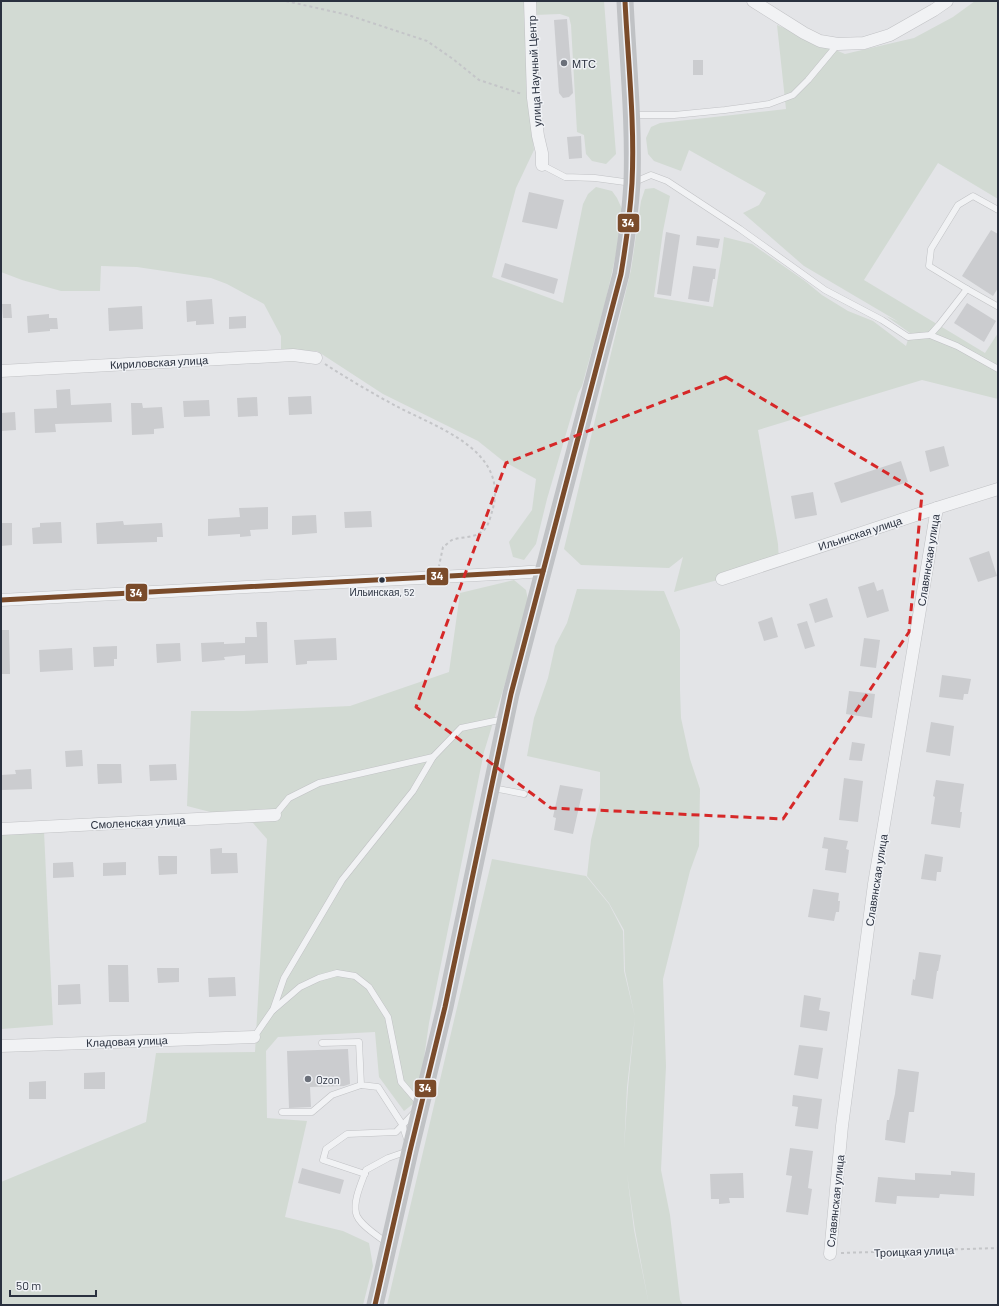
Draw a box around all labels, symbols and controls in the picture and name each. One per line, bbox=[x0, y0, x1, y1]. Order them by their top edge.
street label: улица Научный Центр bbox=[525, 15, 543, 127]
place label: МТС bbox=[572, 57, 596, 70]
marker: МТС bbox=[559, 58, 569, 68]
line badge: 34 bbox=[617, 213, 640, 233]
text: 34 bbox=[622, 216, 635, 229]
street label: Кириловская улица bbox=[110, 353, 209, 371]
street label: Славянская улица bbox=[914, 512, 942, 607]
street label: Ильинская улица bbox=[816, 513, 904, 553]
line badge: 34 bbox=[426, 567, 449, 586]
text: 34 bbox=[431, 569, 444, 582]
marker: Ильинская, 52 bbox=[377, 575, 387, 585]
line badge: 34 bbox=[125, 583, 148, 602]
text: 34 bbox=[130, 586, 143, 599]
place label: Ильинская, 52 bbox=[349, 586, 415, 598]
street label: Смоленская улица bbox=[90, 813, 187, 831]
street label: Славянская улица bbox=[862, 832, 890, 927]
street label: Кладовая улица bbox=[86, 1033, 169, 1049]
place label: Ozon bbox=[316, 1073, 340, 1086]
marker: Ozon bbox=[303, 1074, 313, 1084]
line badge: 34 bbox=[414, 1079, 437, 1098]
text: 34 bbox=[419, 1081, 432, 1094]
street label: Славянская улица bbox=[824, 1153, 846, 1248]
street label: Троицкая улица bbox=[874, 1243, 955, 1259]
scale bar bbox=[10, 1272, 96, 1298]
text: 50 m bbox=[16, 1278, 41, 1292]

